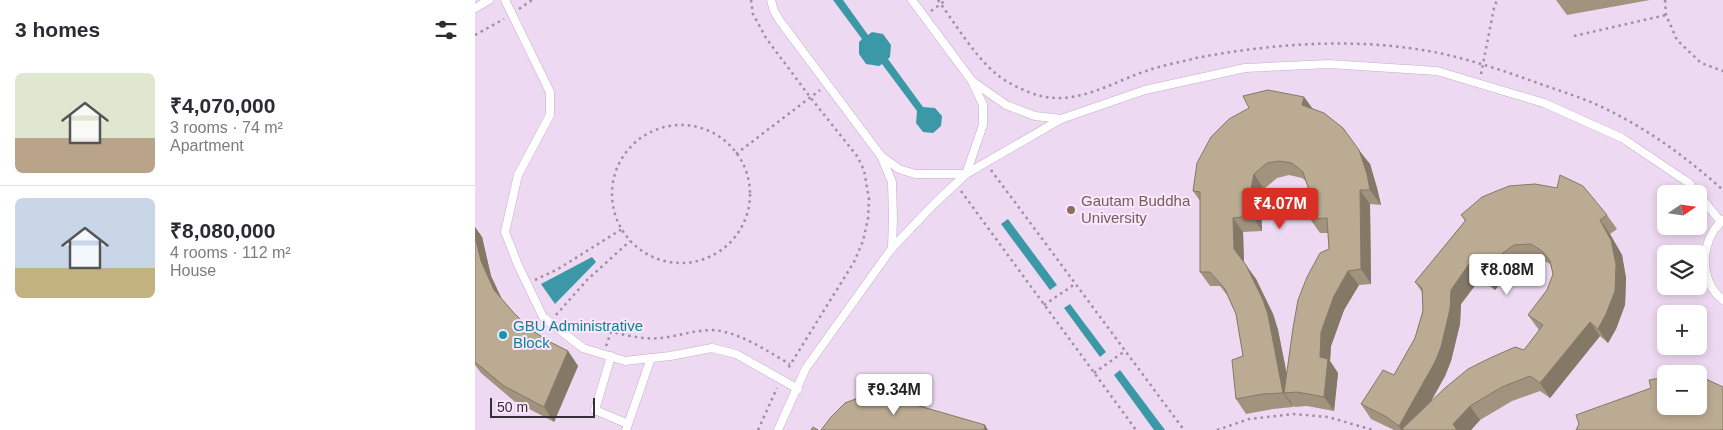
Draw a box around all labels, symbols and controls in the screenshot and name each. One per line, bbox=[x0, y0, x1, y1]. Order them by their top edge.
icon: filters bbox=[432, 16, 460, 44]
text: 3 homes bbox=[15, 18, 100, 41]
icon: home bbox=[55, 93, 115, 153]
text: ₹4,070,000 bbox=[170, 94, 275, 117]
text: 3 rooms · 74 m² bbox=[170, 119, 283, 136]
text: Apartment bbox=[170, 137, 244, 154]
north arrow bbox=[1657, 185, 1707, 235]
map controls bbox=[1657, 185, 1707, 415]
pin: ₹4.07M bbox=[1239, 188, 1321, 230]
place label: Gautam Buddha University bbox=[1081, 192, 1191, 226]
text: ₹4.07M bbox=[1253, 195, 1307, 212]
marker: Gautam Buddha University bbox=[1065, 204, 1077, 216]
icon: home bbox=[55, 218, 115, 278]
text: ₹8,080,000 bbox=[170, 219, 275, 242]
text: 4 rooms · 112 m² bbox=[170, 244, 291, 261]
button: layers bbox=[1657, 245, 1707, 295]
pin: ₹8.08M bbox=[1466, 254, 1548, 296]
text: ₹8.08M bbox=[1480, 261, 1534, 278]
text: House bbox=[170, 262, 216, 279]
button: + bbox=[1657, 305, 1707, 355]
place label: GBU Administrative Block bbox=[513, 317, 643, 351]
marker: GBU Administrative Block bbox=[497, 329, 509, 341]
button: − bbox=[1657, 365, 1707, 415]
pin: ₹9.34M bbox=[853, 374, 935, 416]
text: ₹9.34M bbox=[867, 381, 921, 398]
scale bar bbox=[490, 395, 595, 418]
text: 50 m bbox=[497, 399, 528, 415]

